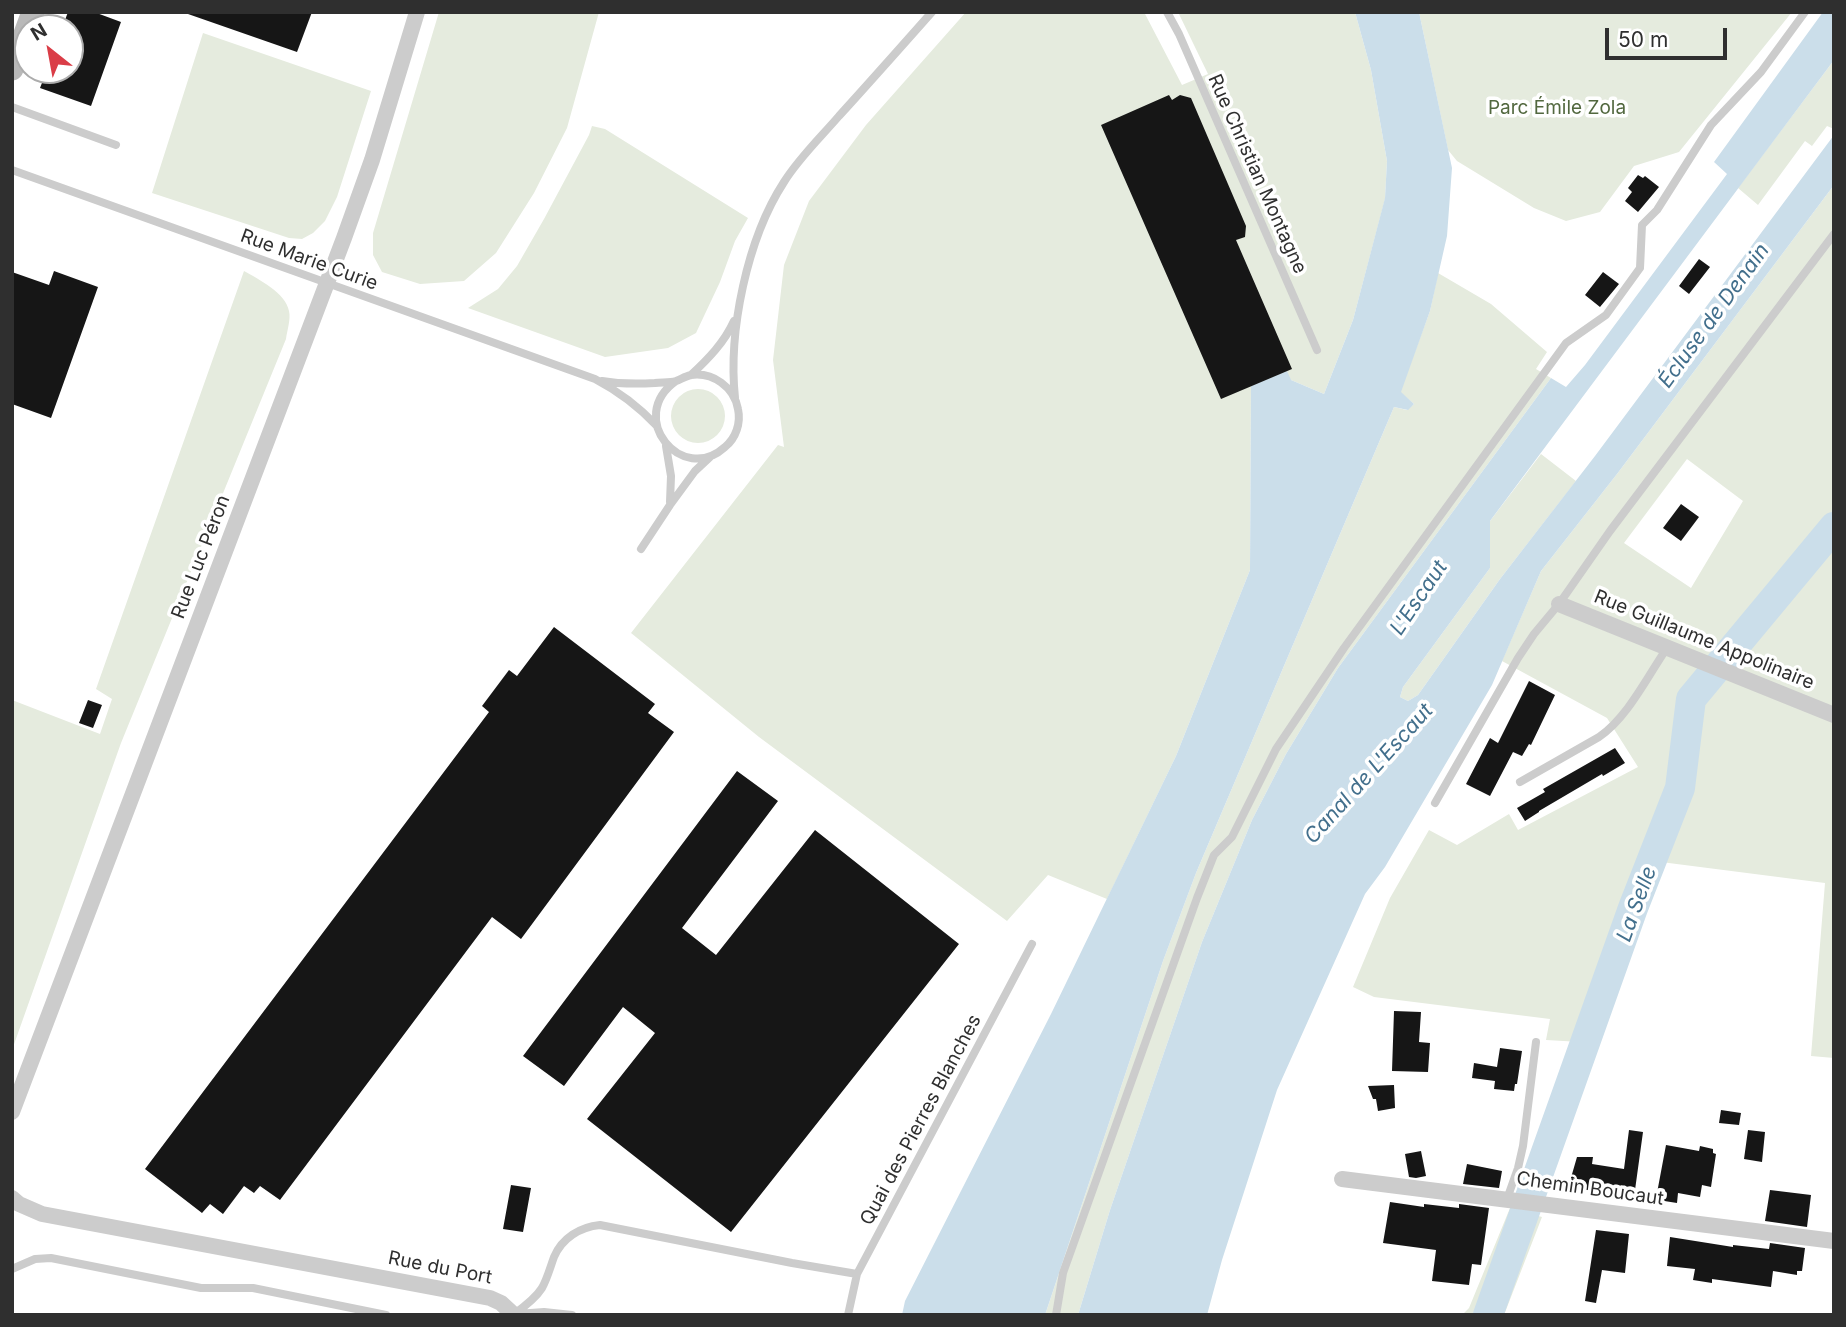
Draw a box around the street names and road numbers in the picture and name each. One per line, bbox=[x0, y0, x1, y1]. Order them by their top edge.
street label: Rue Christian Montagne bbox=[1203, 71, 1311, 277]
street label: Rue Marie Curie bbox=[237, 225, 381, 295]
street label: Rue Luc Péron bbox=[167, 492, 235, 622]
street label: Rue Guillaume Appolinaire bbox=[1591, 585, 1817, 695]
street label: Quai des Pierres Blanches bbox=[856, 1011, 986, 1229]
street label: Chemin Boucaut bbox=[1515, 1167, 1665, 1211]
street label: Rue du Port bbox=[386, 1247, 494, 1289]

